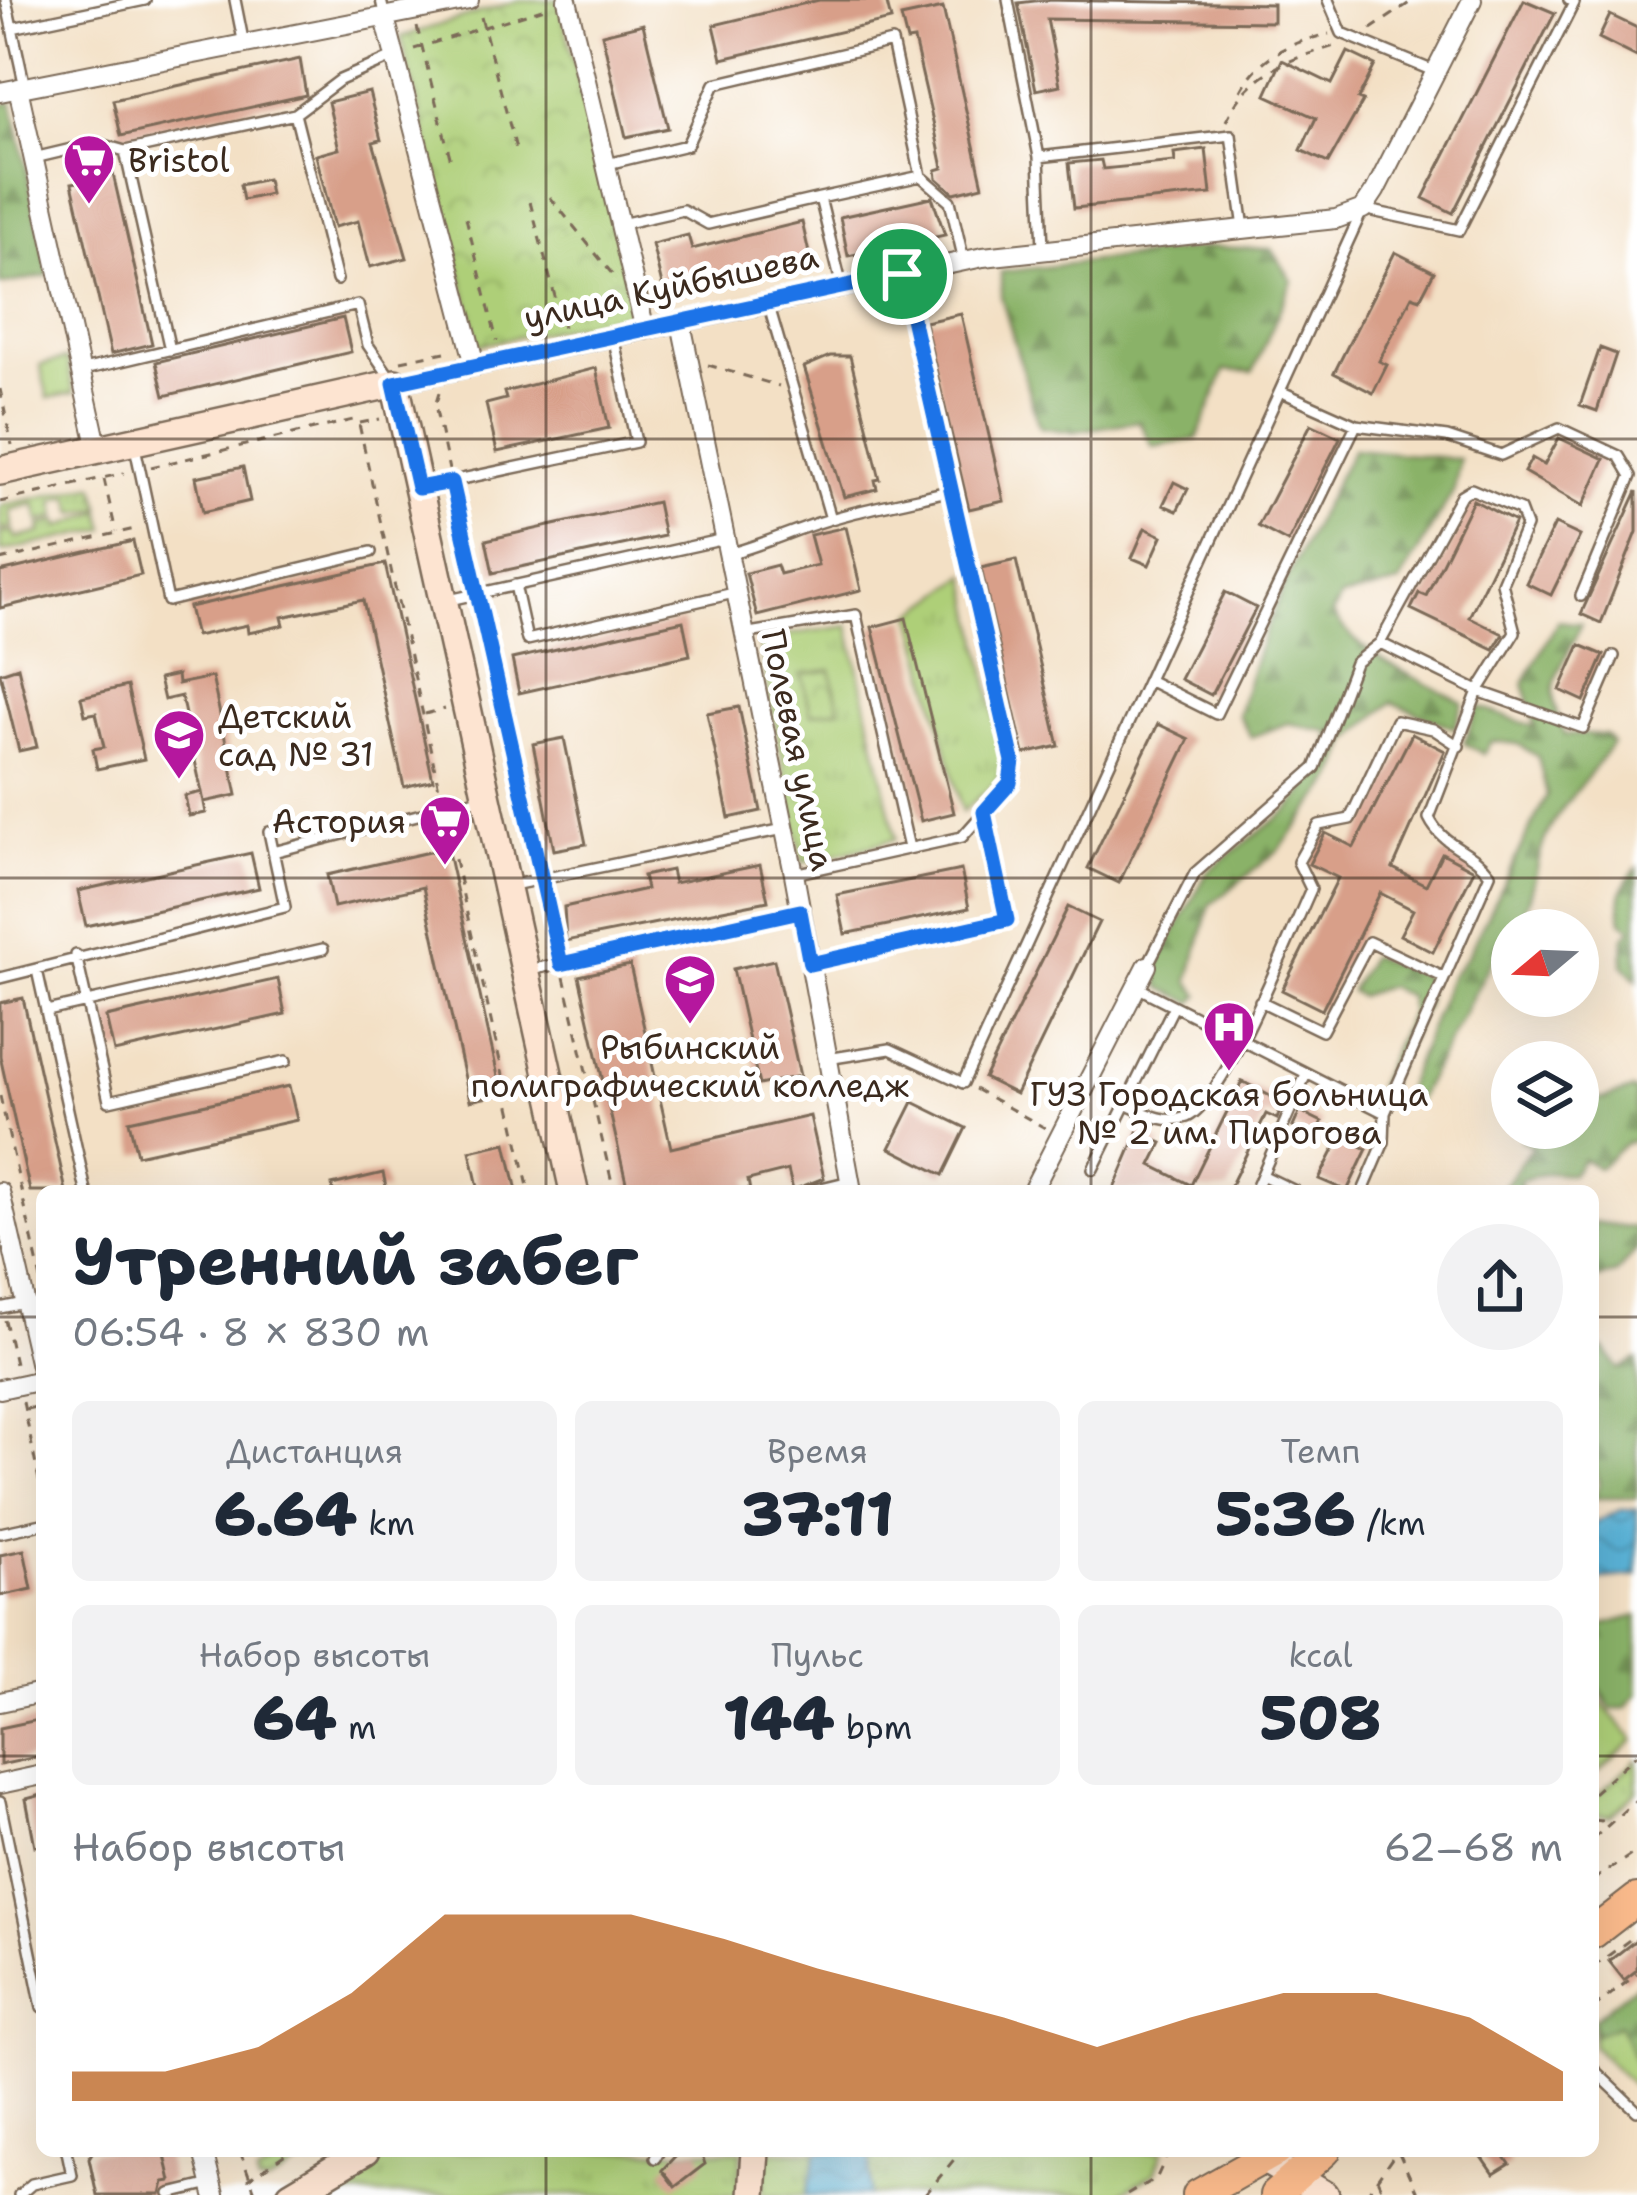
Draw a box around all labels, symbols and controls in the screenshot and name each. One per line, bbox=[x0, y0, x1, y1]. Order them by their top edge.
supermarket icon: Bristol bbox=[61, 132, 117, 206]
place label: Bristol bbox=[128, 138, 229, 183]
pin bbox=[851, 223, 953, 325]
street label: улица Куйбышева bbox=[520, 234, 822, 340]
icon: arrive bbox=[869, 241, 935, 307]
street label: Полевая улица bbox=[751, 625, 845, 875]
place label: Детский сад № 31 bbox=[218, 694, 374, 777]
school or university icon: Детский сад № 31 bbox=[151, 707, 207, 781]
supermarket icon: Астория bbox=[417, 793, 473, 867]
place label: Астория bbox=[272, 799, 406, 844]
north arrow bbox=[1491, 909, 1599, 1017]
map controls bbox=[1491, 909, 1599, 1149]
school or university icon: Рыбинский полиграфический колледж bbox=[662, 952, 718, 1026]
hospital icon: ГУЗ Городская больница № 2 им. Пирогова bbox=[1201, 999, 1257, 1073]
place label: Рыбинский полиграфический колледж bbox=[471, 1025, 910, 1108]
button: layers bbox=[1491, 1041, 1599, 1149]
place label: ГУЗ Городская больница № 2 им. Пирогова bbox=[1030, 1072, 1428, 1155]
text: Утренний забег bbox=[72, 1217, 638, 1305]
button: share bbox=[1437, 1224, 1563, 1350]
text: 06:54 · 8 × 830 m bbox=[72, 1306, 429, 1358]
text: Дистанция bbox=[226, 1429, 403, 1474]
text: Время bbox=[767, 1429, 868, 1474]
text: Темп bbox=[1281, 1429, 1360, 1474]
text: 6.64 bbox=[214, 1474, 357, 1554]
text: 37:11 bbox=[741, 1474, 894, 1554]
text: 5:36 bbox=[1215, 1474, 1355, 1554]
text: km bbox=[357, 1501, 415, 1546]
text: /km bbox=[1355, 1501, 1426, 1546]
text: Набор высоты bbox=[199, 1633, 430, 1678]
text: Пульс bbox=[771, 1633, 864, 1678]
text: kcal bbox=[1288, 1633, 1353, 1678]
text: 64 bbox=[252, 1678, 337, 1758]
text: 144 bbox=[723, 1678, 834, 1758]
text: 508 bbox=[1260, 1678, 1381, 1758]
text: m bbox=[337, 1705, 377, 1750]
text: bpm bbox=[834, 1705, 912, 1750]
text: Набор высоты bbox=[72, 1821, 346, 1873]
text: 62–68 m bbox=[1384, 1821, 1563, 1873]

